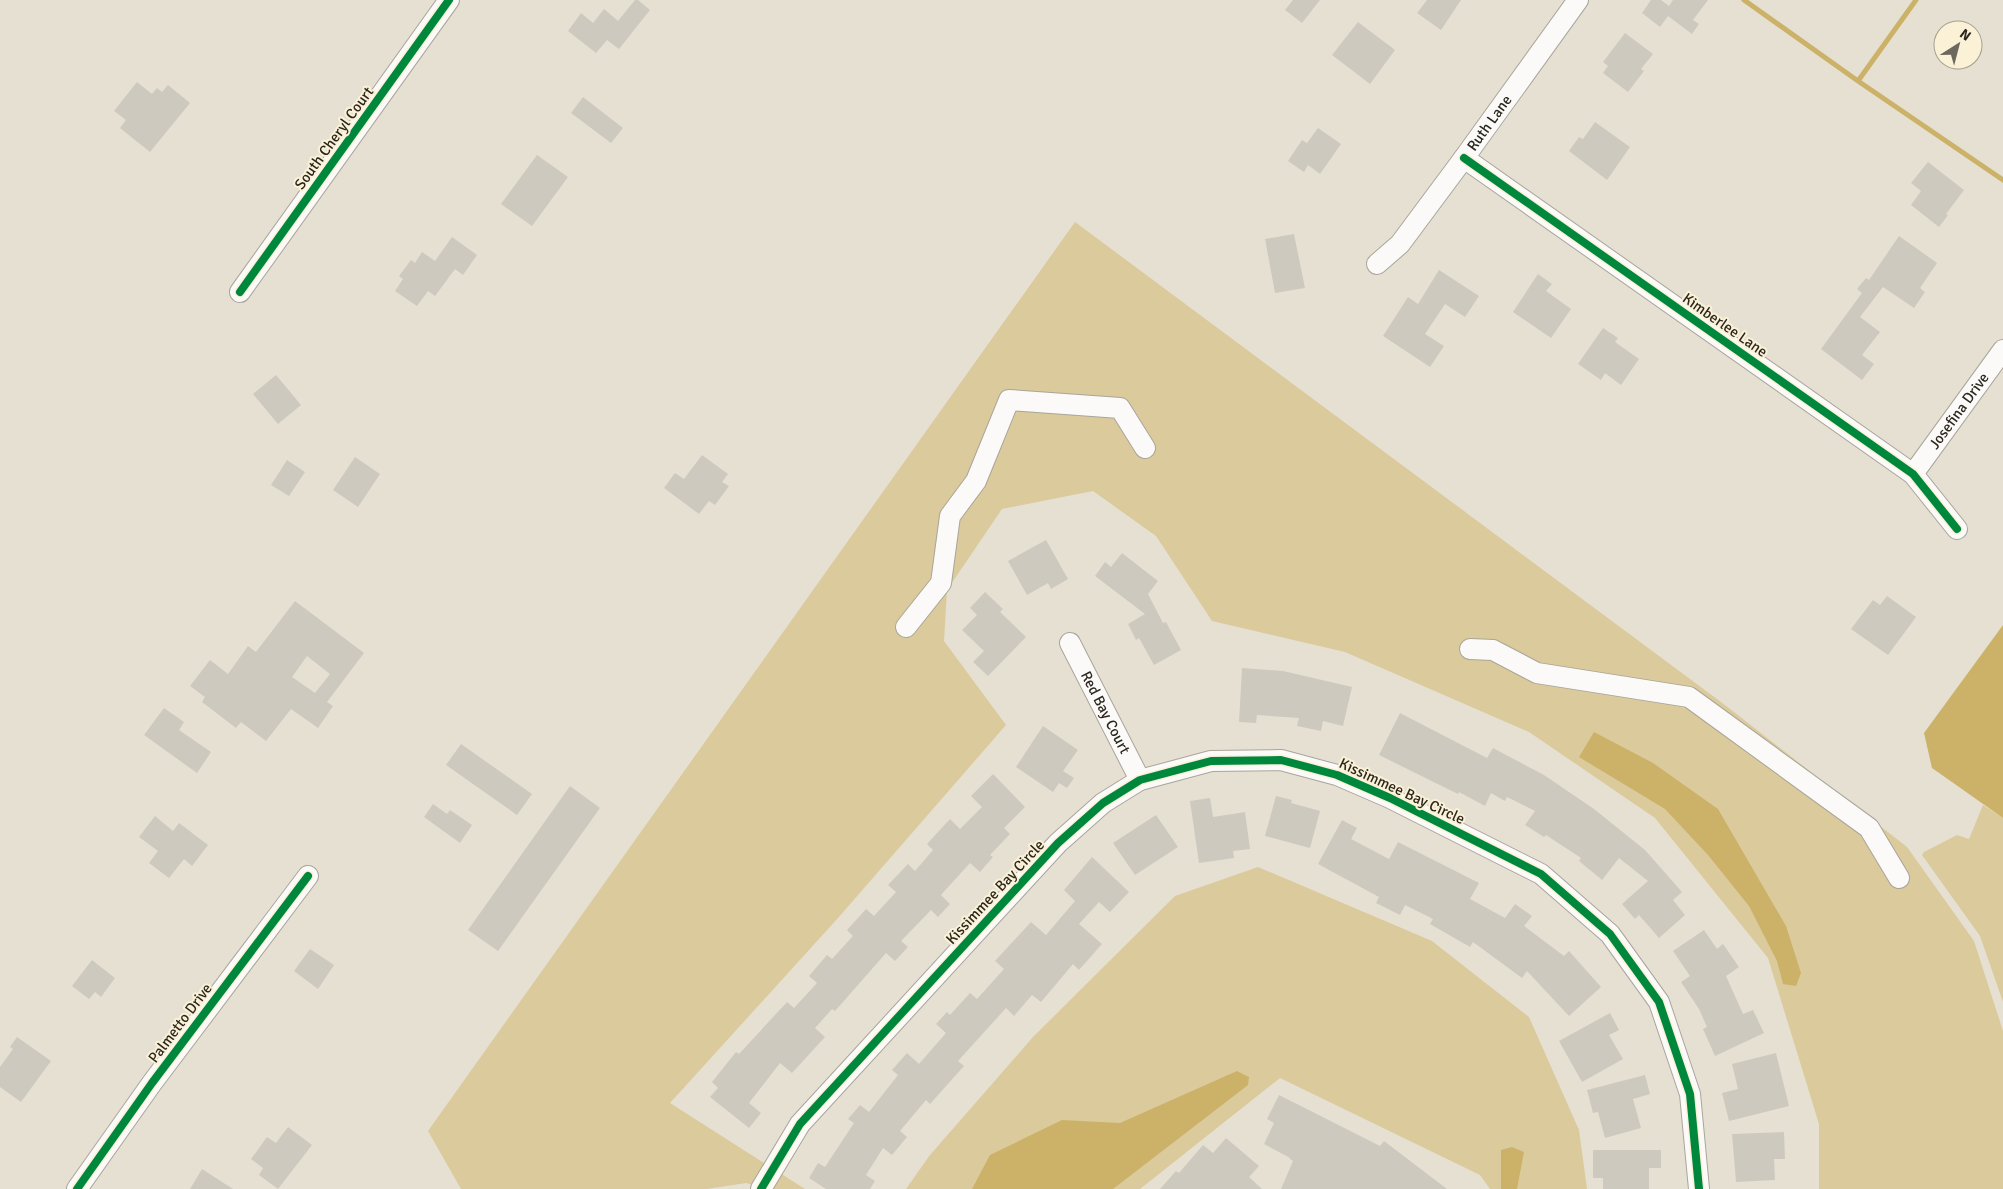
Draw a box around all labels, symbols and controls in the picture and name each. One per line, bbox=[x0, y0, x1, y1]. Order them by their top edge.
north arrow bbox=[1933, 20, 1983, 70]
text: N bbox=[1956, 25, 1974, 45]
street label: South Cheryl Court bbox=[291, 83, 377, 193]
street label: Ruth Lane bbox=[1463, 91, 1516, 154]
street label: Kimberlee Lane bbox=[1679, 289, 1771, 361]
street label: Josefina Drive bbox=[1925, 369, 1993, 453]
street label: Red Bay Court bbox=[1077, 668, 1134, 757]
street label: Kissimmee Bay Circle bbox=[1336, 754, 1468, 828]
street label: Kissimmee Bay Circle bbox=[942, 836, 1048, 948]
street label: Palmetto Drive bbox=[144, 980, 216, 1066]

